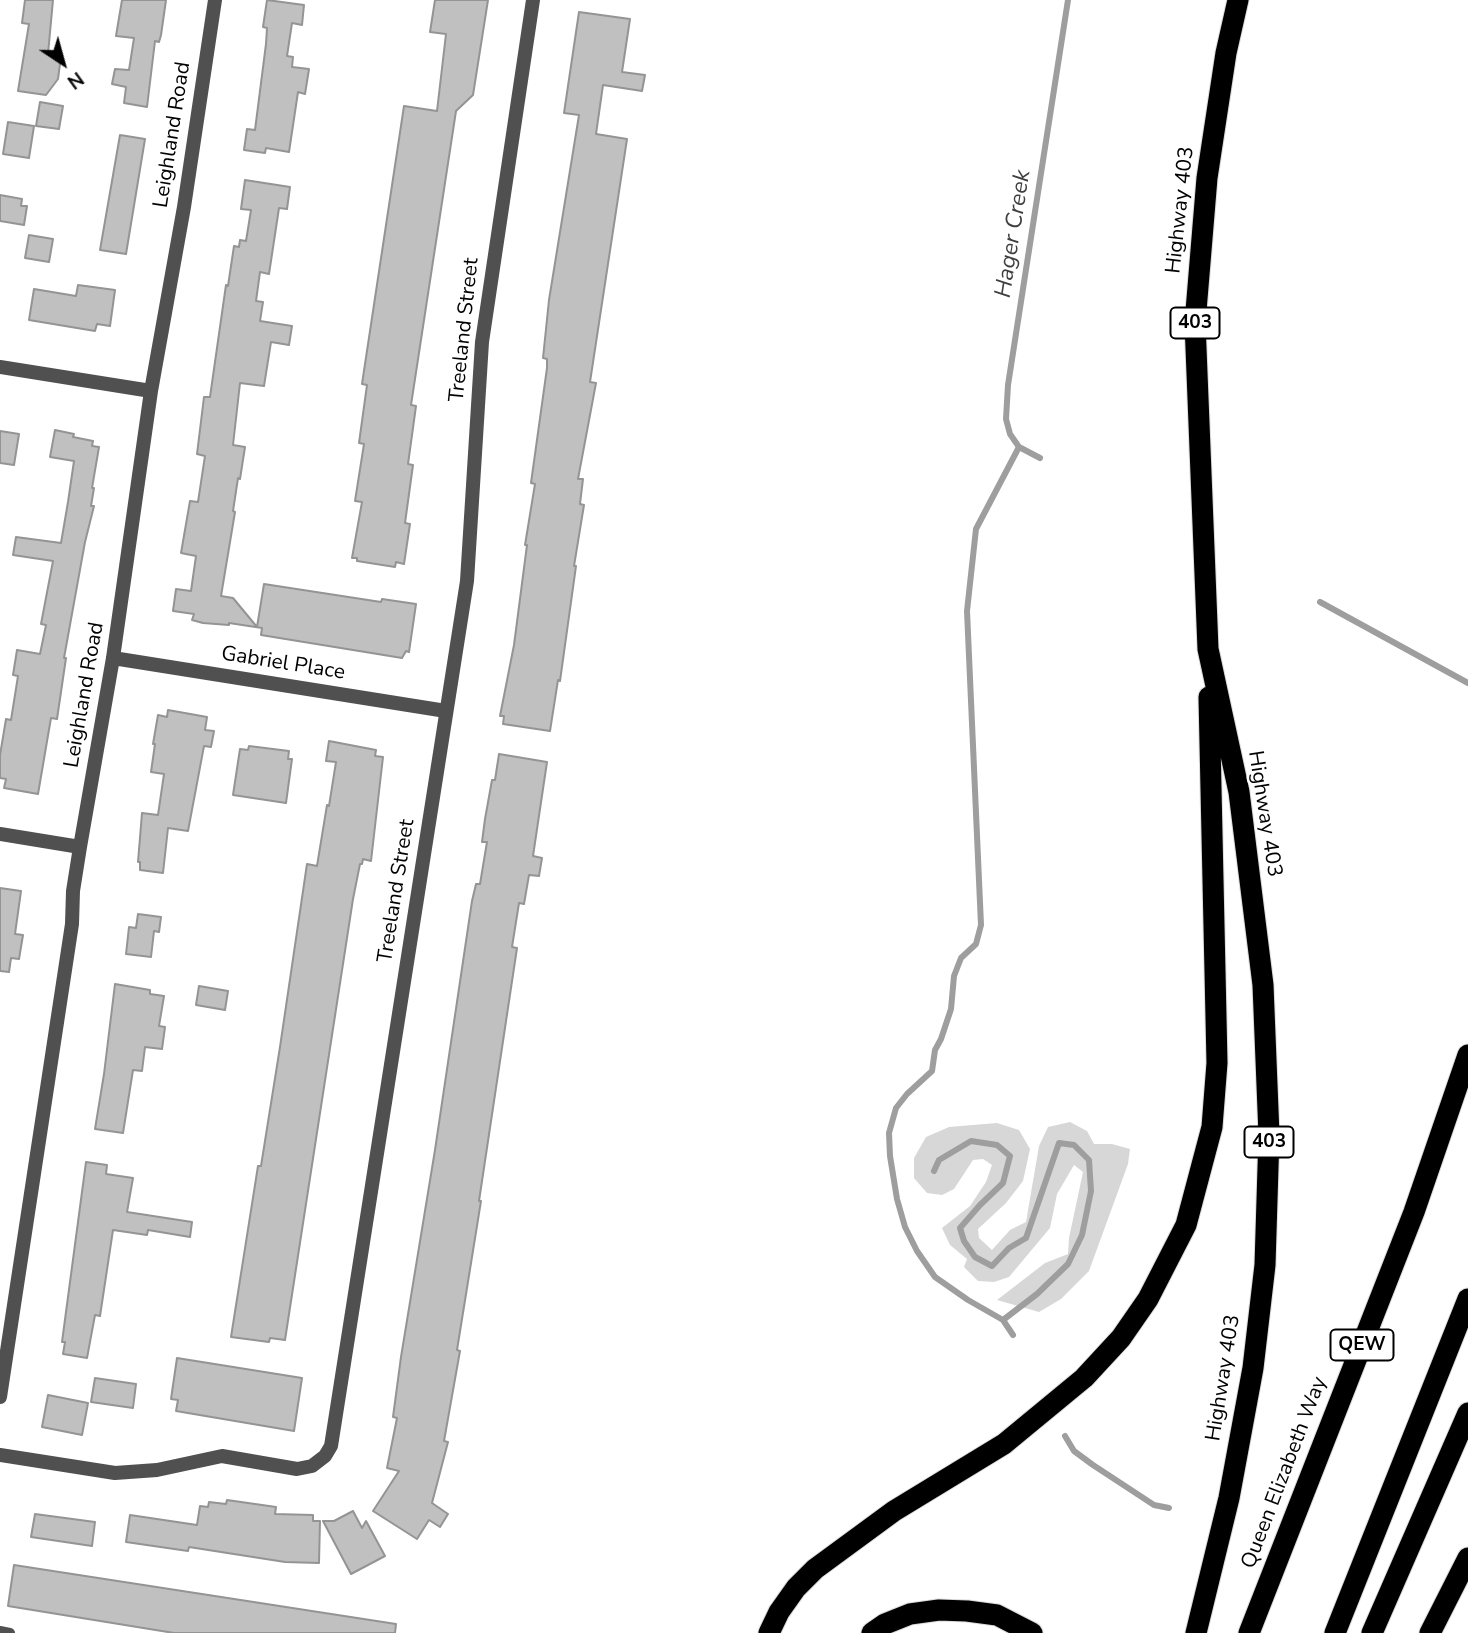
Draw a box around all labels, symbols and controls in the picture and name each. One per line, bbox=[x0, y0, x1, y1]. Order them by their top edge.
north arrow bbox=[28, 28, 98, 98]
street label: Leighland Road bbox=[149, 60, 197, 210]
text: N bbox=[62, 65, 89, 95]
street label: Highway 403 bbox=[1162, 145, 1200, 275]
water label: Hager Creek bbox=[990, 168, 1038, 300]
street label: Treeland Street bbox=[445, 257, 485, 403]
road number: 403 bbox=[1170, 308, 1220, 338]
street label: Leighland Road bbox=[60, 620, 110, 770]
street label: Gabriel Place bbox=[219, 642, 347, 686]
street label: Highway 403 bbox=[1242, 749, 1286, 879]
street label: Treeland Street bbox=[373, 817, 421, 965]
road number: 403 bbox=[1244, 1126, 1294, 1158]
street label: Highway 403 bbox=[1202, 1313, 1246, 1443]
road number: QEW bbox=[1330, 1330, 1394, 1360]
street label: Queen Elizabeth Way bbox=[1237, 1374, 1333, 1572]

